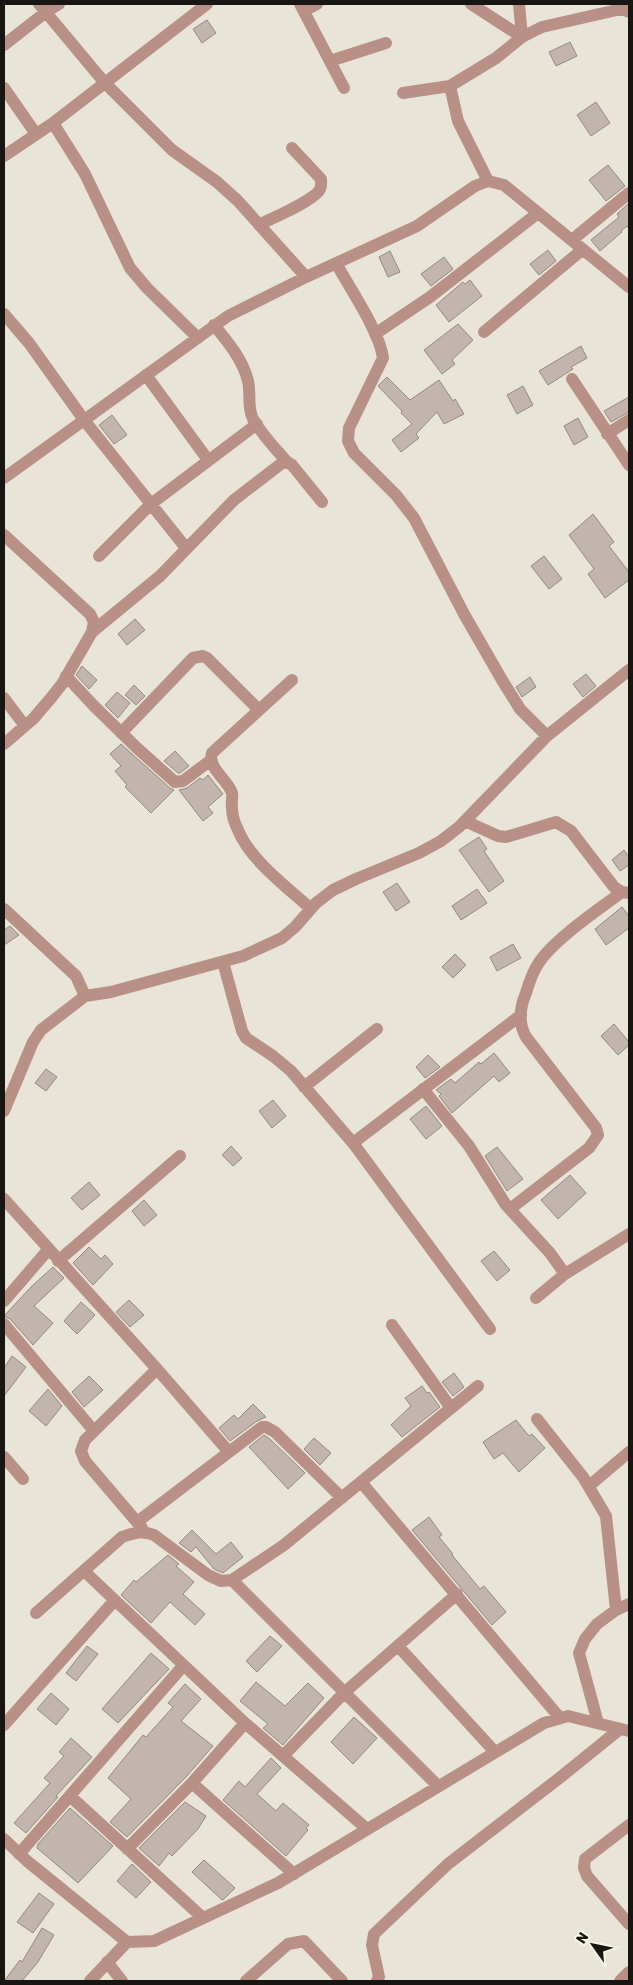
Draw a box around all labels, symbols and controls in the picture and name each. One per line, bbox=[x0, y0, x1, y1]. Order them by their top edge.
north arrow bbox=[568, 1920, 618, 1970]
text: N bbox=[573, 1929, 592, 1947]

